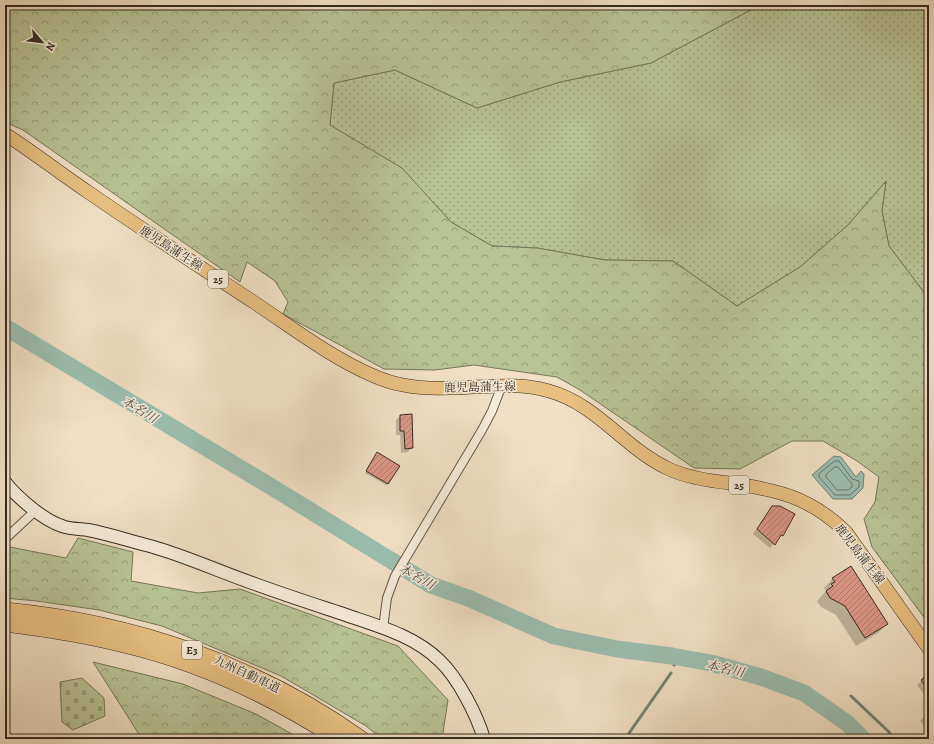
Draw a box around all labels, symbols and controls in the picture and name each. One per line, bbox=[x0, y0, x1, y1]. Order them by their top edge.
north arrow bbox=[22, 22, 62, 62]
text: N bbox=[42, 39, 59, 54]
street label: 鹿児島蒲生線 bbox=[136, 222, 206, 274]
road number: 25 bbox=[208, 270, 228, 288]
street label: 鹿児島蒲生線 bbox=[444, 378, 516, 396]
water label: 本名川 bbox=[119, 392, 163, 428]
road number: 25 bbox=[729, 476, 749, 494]
street label: 鹿児島蒲生線 bbox=[832, 521, 888, 587]
water label: 本名川 bbox=[396, 560, 440, 594]
road number: E3 bbox=[182, 641, 202, 659]
street label: 九州自動車道 bbox=[211, 652, 283, 696]
water label: 本名川 bbox=[704, 656, 748, 682]

